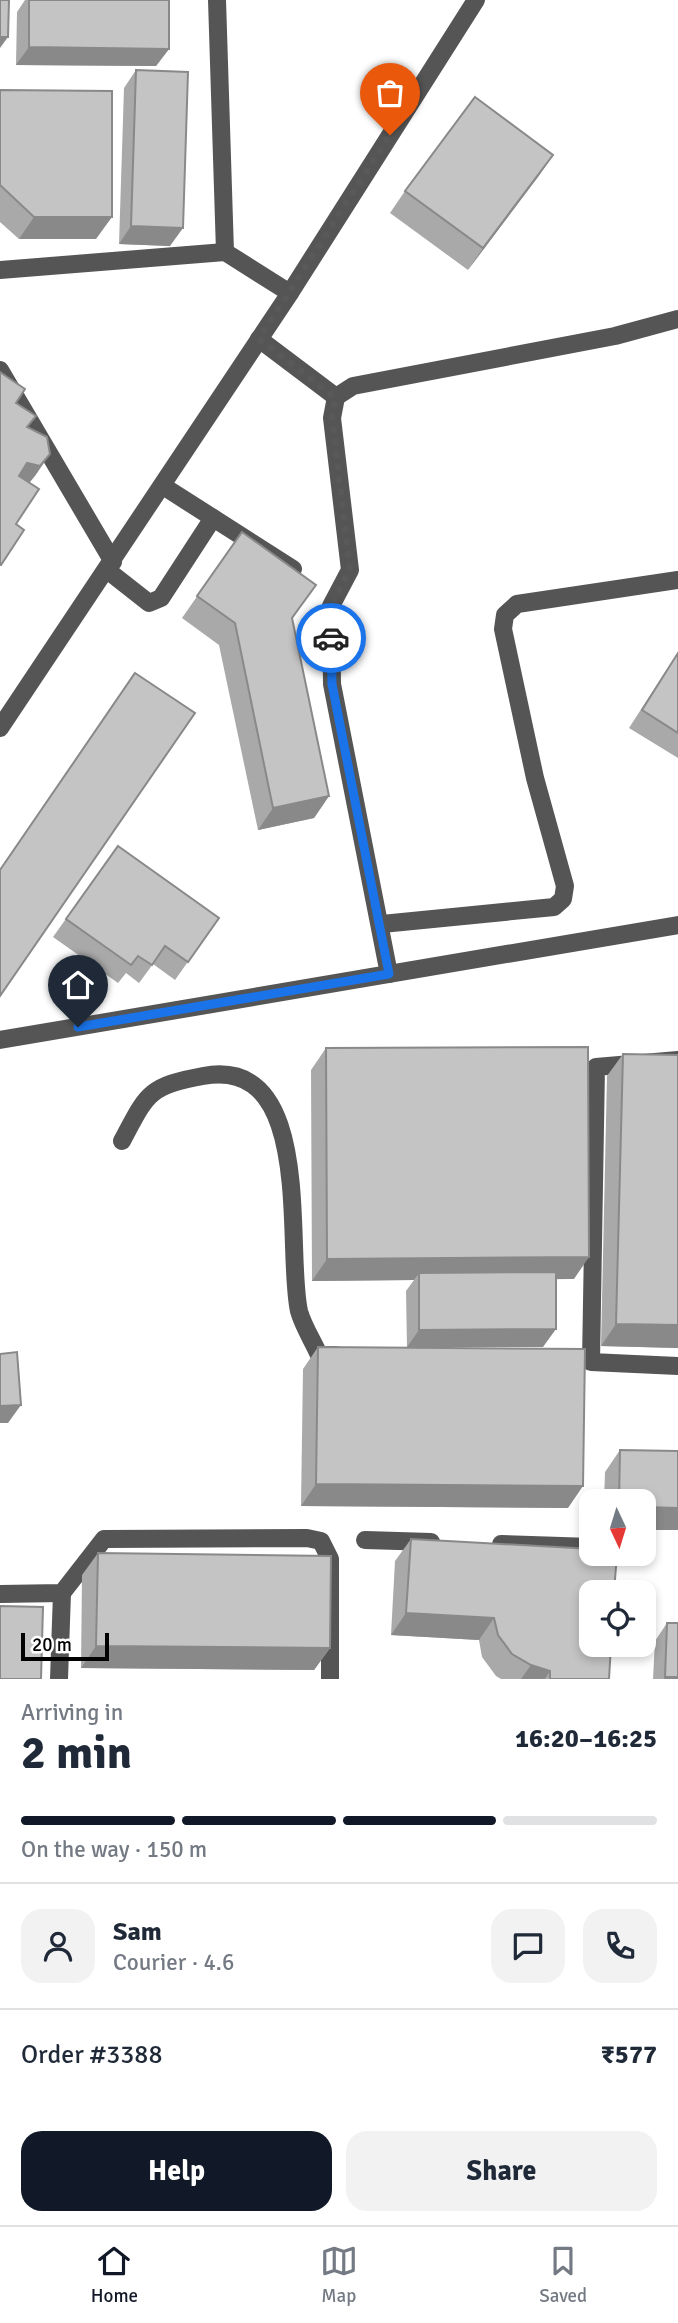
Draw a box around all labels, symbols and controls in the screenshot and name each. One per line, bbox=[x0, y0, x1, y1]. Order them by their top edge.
pin bbox=[360, 63, 420, 135]
icon: bag bbox=[371, 74, 409, 112]
courier bbox=[296, 603, 366, 673]
icon: car bbox=[312, 619, 350, 657]
pin bbox=[48, 955, 108, 1027]
icon: home bbox=[59, 966, 97, 1004]
north arrow bbox=[579, 1489, 656, 1566]
map controls bbox=[579, 1489, 656, 1657]
button: locate bbox=[579, 1580, 656, 1657]
scale bar bbox=[21, 1630, 108, 1662]
text: 20 m bbox=[32, 1633, 72, 1657]
text: Arriving in bbox=[21, 1698, 123, 1727]
text: 16:20–16:25 bbox=[515, 1723, 657, 1755]
text: 2 min bbox=[21, 1725, 132, 1781]
text: On the way · 150 m bbox=[21, 1835, 207, 1864]
button: person bbox=[21, 1909, 95, 1983]
button: chat bbox=[491, 1909, 565, 1983]
button: phone bbox=[583, 1909, 657, 1983]
text: Sam bbox=[113, 1916, 162, 1948]
text: Courier · 4.6 bbox=[113, 1948, 234, 1977]
text: Order #3388 bbox=[21, 2039, 162, 2071]
text: ₹577 bbox=[601, 2039, 657, 2071]
button: Help bbox=[21, 2131, 332, 2211]
button: Share bbox=[346, 2131, 657, 2211]
tab: Home bbox=[91, 2242, 138, 2308]
tab: Map bbox=[320, 2242, 358, 2308]
tab: Saved bbox=[539, 2242, 587, 2308]

